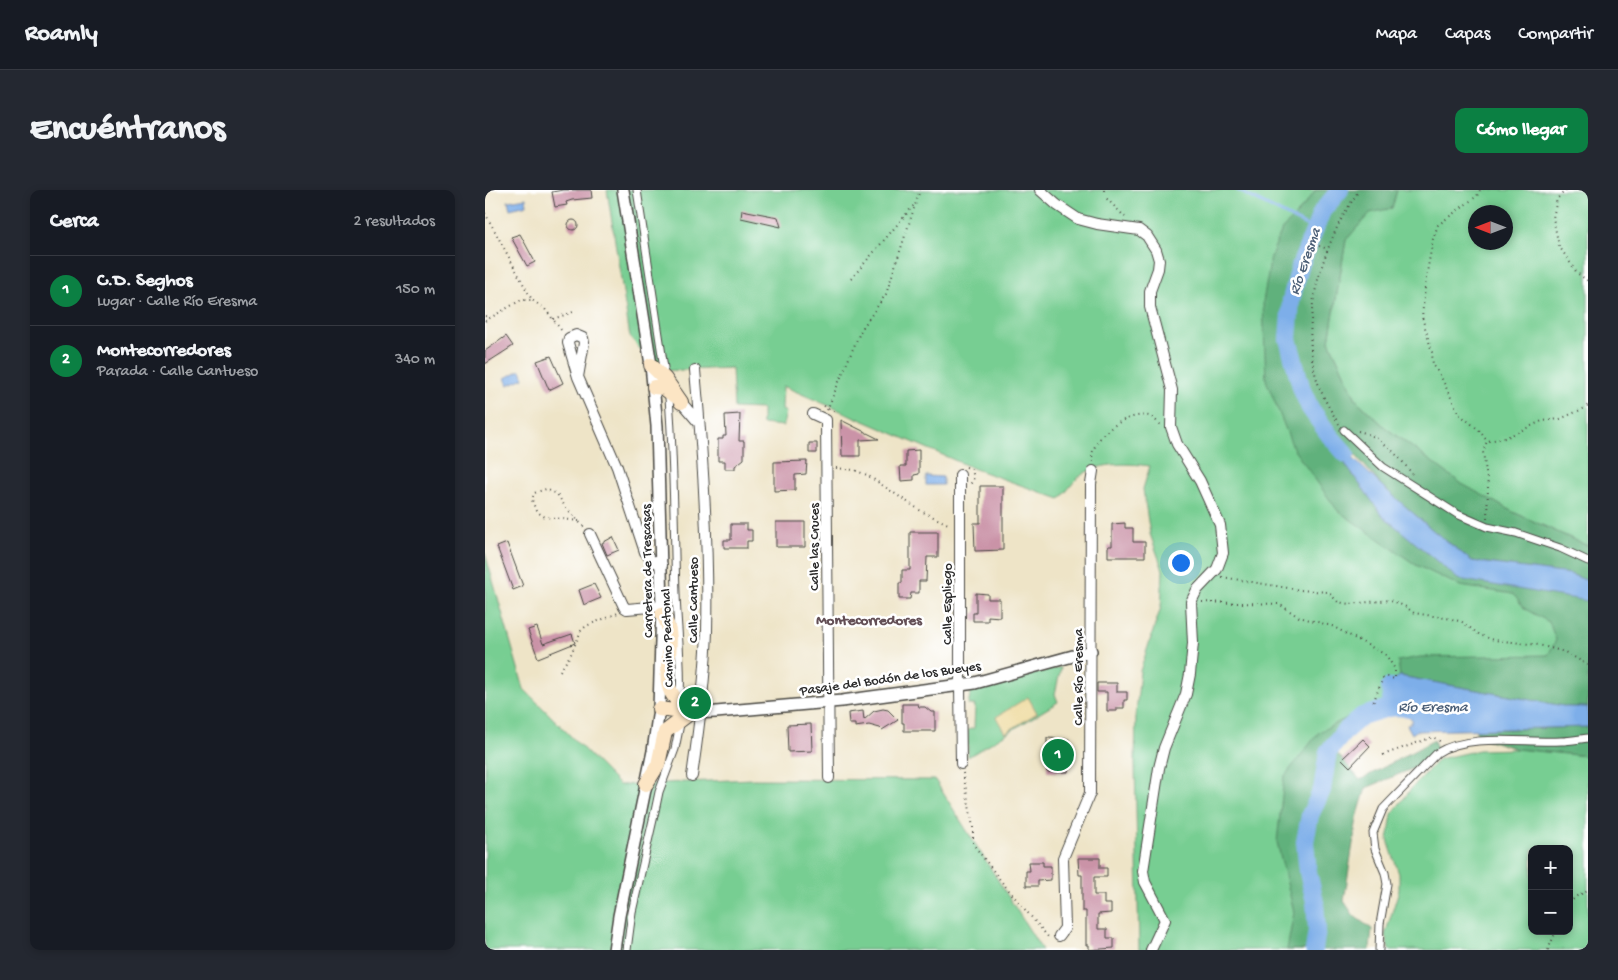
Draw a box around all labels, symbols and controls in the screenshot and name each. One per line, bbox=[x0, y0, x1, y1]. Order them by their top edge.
text: Roamly bbox=[25, 20, 98, 49]
text: Mapa bbox=[1376, 24, 1417, 45]
text: Capas bbox=[1445, 24, 1490, 45]
text: Compartir bbox=[1518, 24, 1593, 45]
button: Cómo llegar bbox=[1455, 108, 1588, 153]
text: Encuéntranos bbox=[30, 110, 225, 151]
north arrow bbox=[1468, 205, 1513, 250]
text: Cerca bbox=[50, 210, 98, 235]
text: 2 resultados bbox=[354, 213, 435, 232]
water label: Río Eresma bbox=[1286, 224, 1326, 297]
text: C.D. Seghos bbox=[97, 270, 193, 293]
text: 1 bbox=[63, 281, 69, 300]
text: 150 m bbox=[396, 281, 435, 300]
text: Lugar · Calle Río Eresma bbox=[97, 293, 257, 312]
text: Montecorredores bbox=[97, 340, 231, 363]
text: 2 bbox=[62, 351, 70, 370]
text: 340 m bbox=[395, 351, 435, 370]
text: Parada · Calle Cantueso bbox=[97, 363, 258, 382]
street label: Calle las Cruces bbox=[807, 502, 824, 591]
street label: Carretera de Trescasas bbox=[639, 503, 658, 638]
your location bbox=[1168, 550, 1194, 576]
street label: Calle Cantueso bbox=[686, 557, 703, 643]
street label: Calle Espliego bbox=[940, 563, 957, 645]
street label: Camino Peatonal bbox=[658, 588, 679, 688]
district label: Montecorredores bbox=[816, 612, 923, 630]
street label: Calle Río Eresma bbox=[1071, 627, 1088, 725]
street label: Pasaje del Bodón de los Bueyes bbox=[798, 658, 983, 701]
pin: 2 bbox=[679, 684, 711, 722]
water label: Río Eresma bbox=[1398, 699, 1469, 717]
pin: 1 bbox=[1042, 736, 1074, 774]
map controls bbox=[1528, 845, 1573, 935]
button: + bbox=[1528, 845, 1573, 890]
button: − bbox=[1528, 890, 1573, 935]

